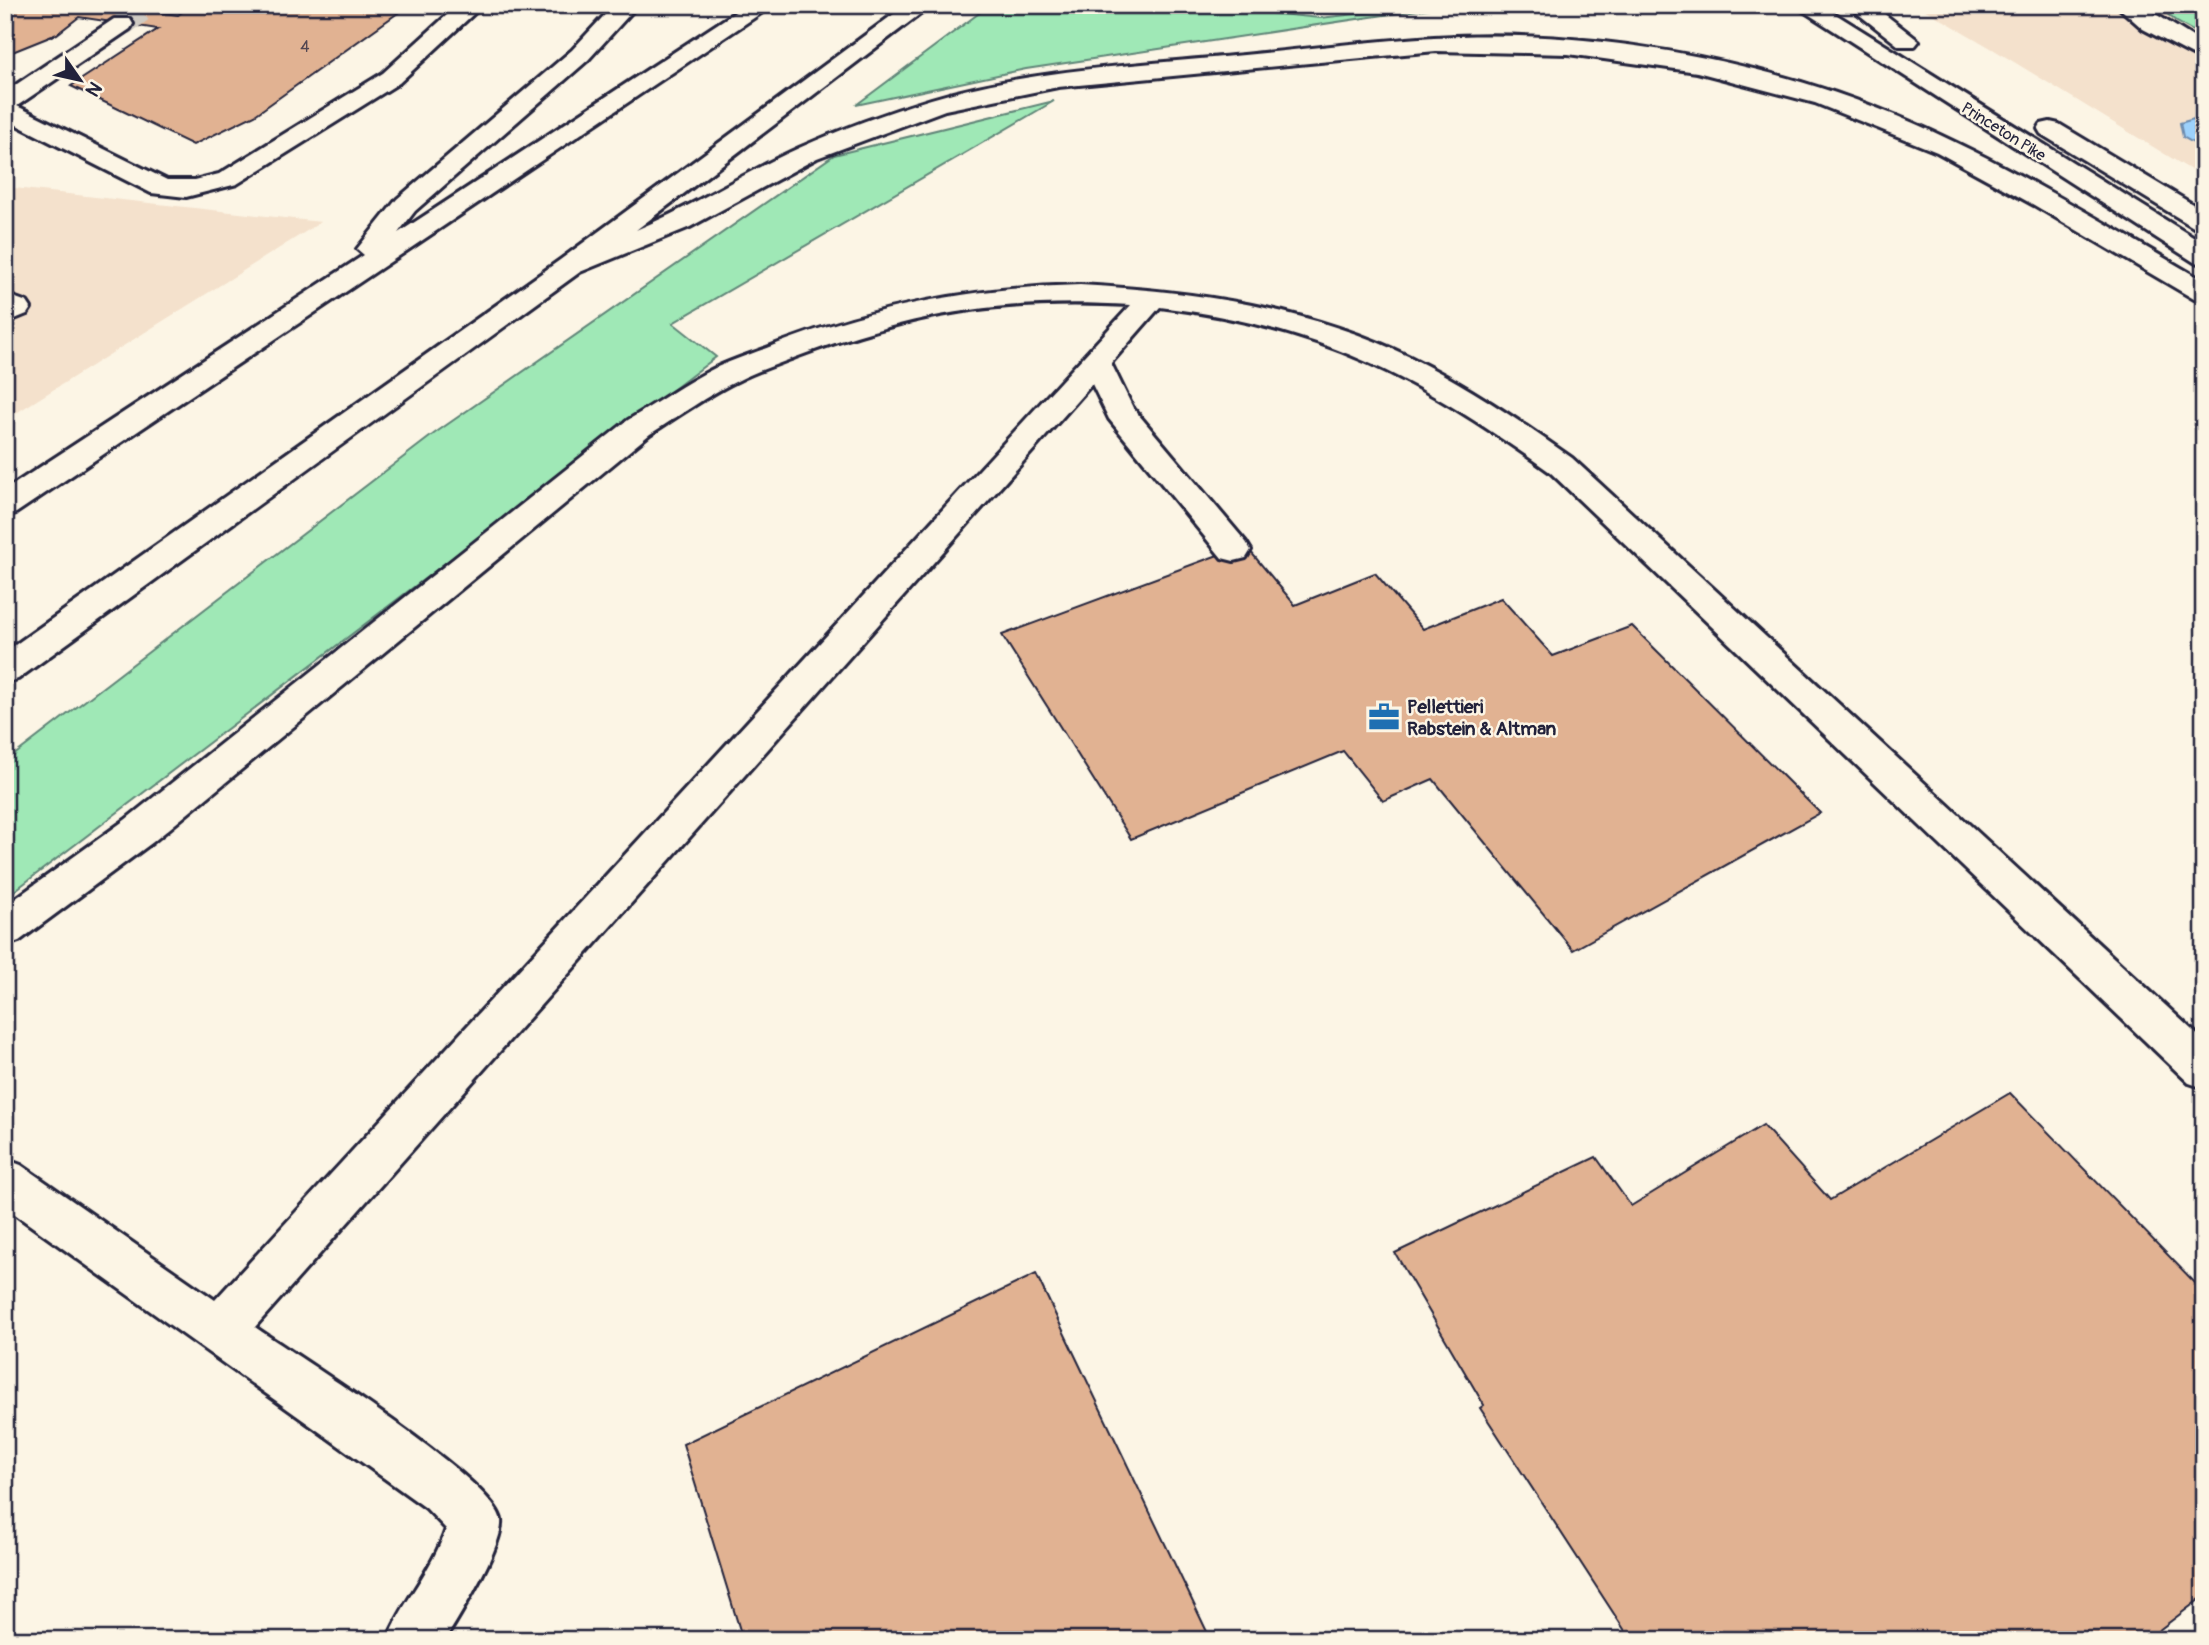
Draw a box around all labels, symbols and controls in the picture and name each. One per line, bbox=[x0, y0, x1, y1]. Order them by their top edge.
house number: 4 bbox=[300, 37, 310, 57]
north arrow bbox=[46, 46, 116, 116]
text: N bbox=[80, 77, 107, 101]
street label: Princeton Pike bbox=[1958, 98, 2049, 166]
place label: Pellettieri Rabstein & Altman bbox=[1407, 695, 1556, 741]
office icon: Pellettieri Rabstein & Altman bbox=[1367, 700, 1401, 734]

